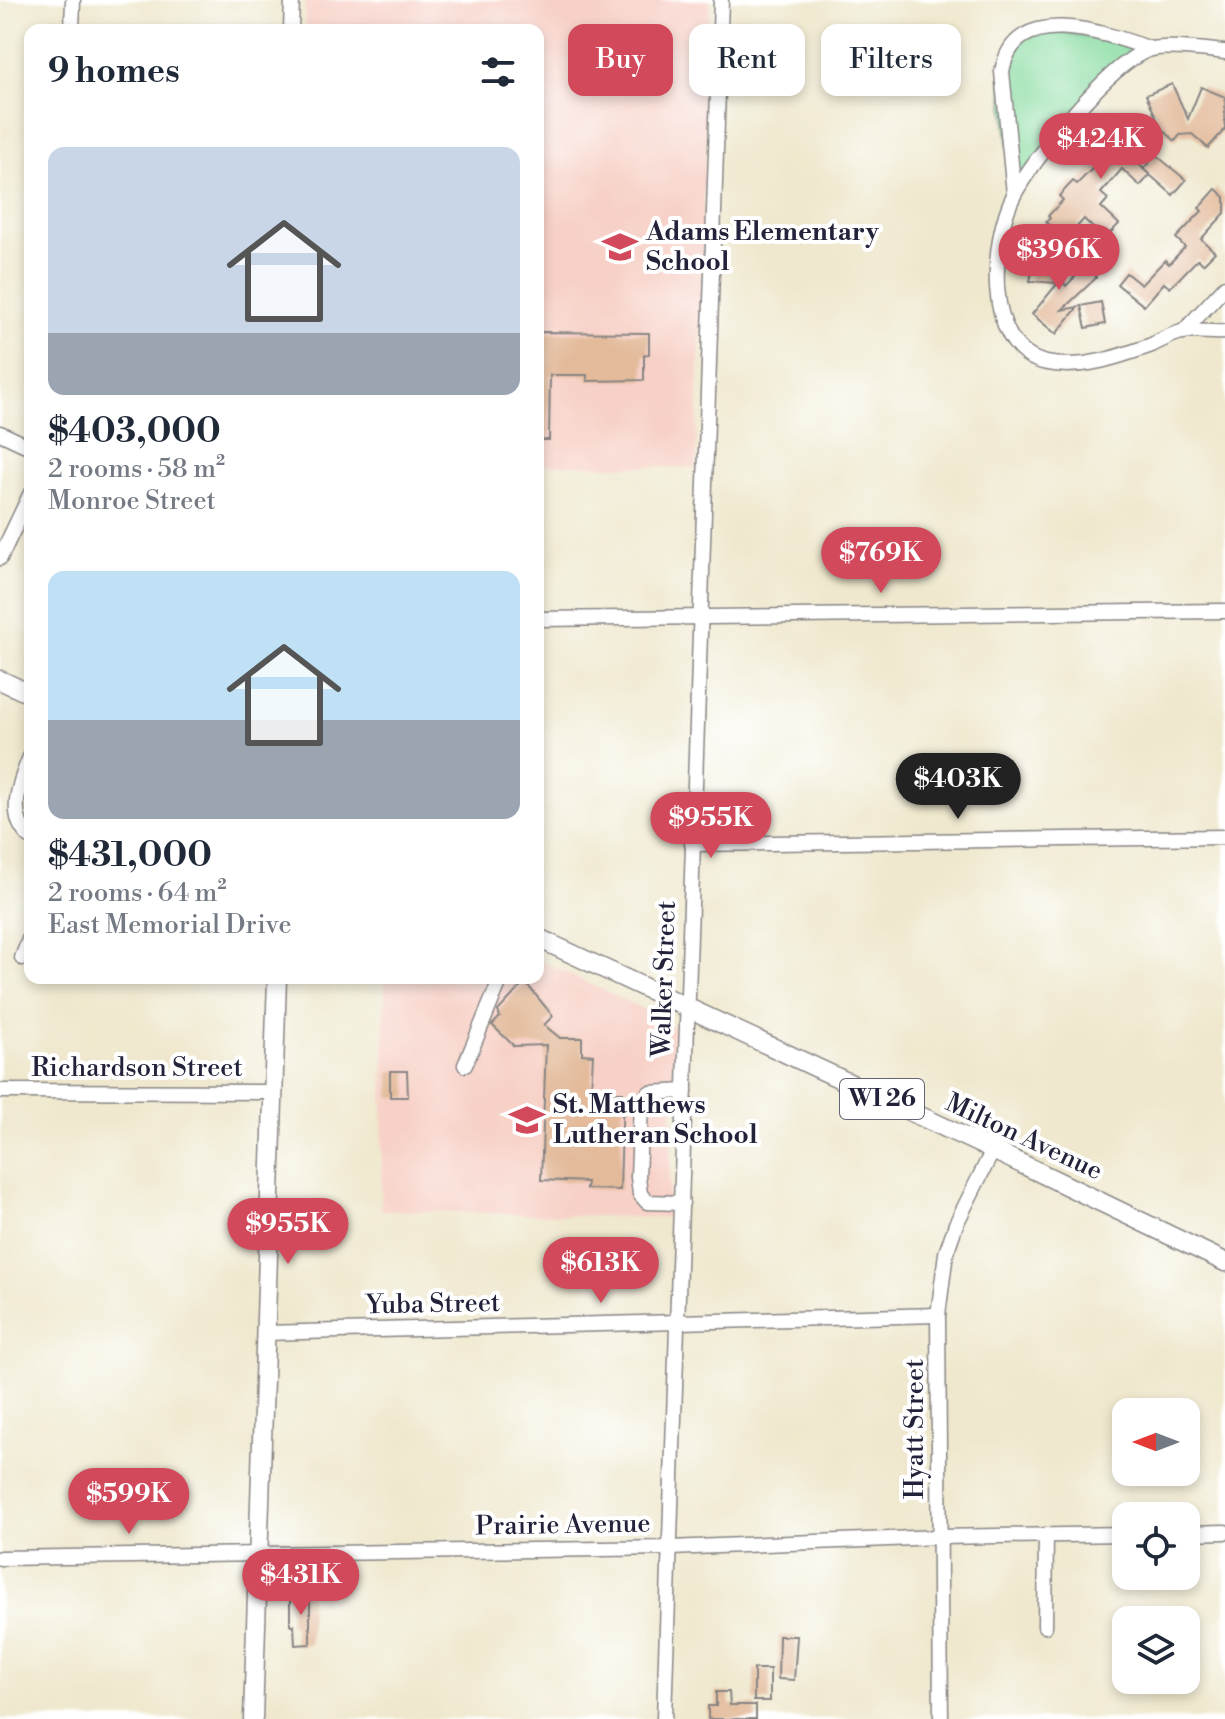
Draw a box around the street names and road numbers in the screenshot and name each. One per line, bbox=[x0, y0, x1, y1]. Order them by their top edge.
street label: Walker Street bbox=[645, 900, 683, 1059]
street label: Richardson Street bbox=[31, 1052, 243, 1084]
road number: WI 26 bbox=[840, 1079, 924, 1119]
street label: Milton Avenue bbox=[941, 1087, 1107, 1187]
street label: Yuba Street bbox=[364, 1287, 500, 1321]
street label: Hyatt Street bbox=[899, 1359, 931, 1499]
street label: Prairie Avenue bbox=[475, 1507, 651, 1543]

